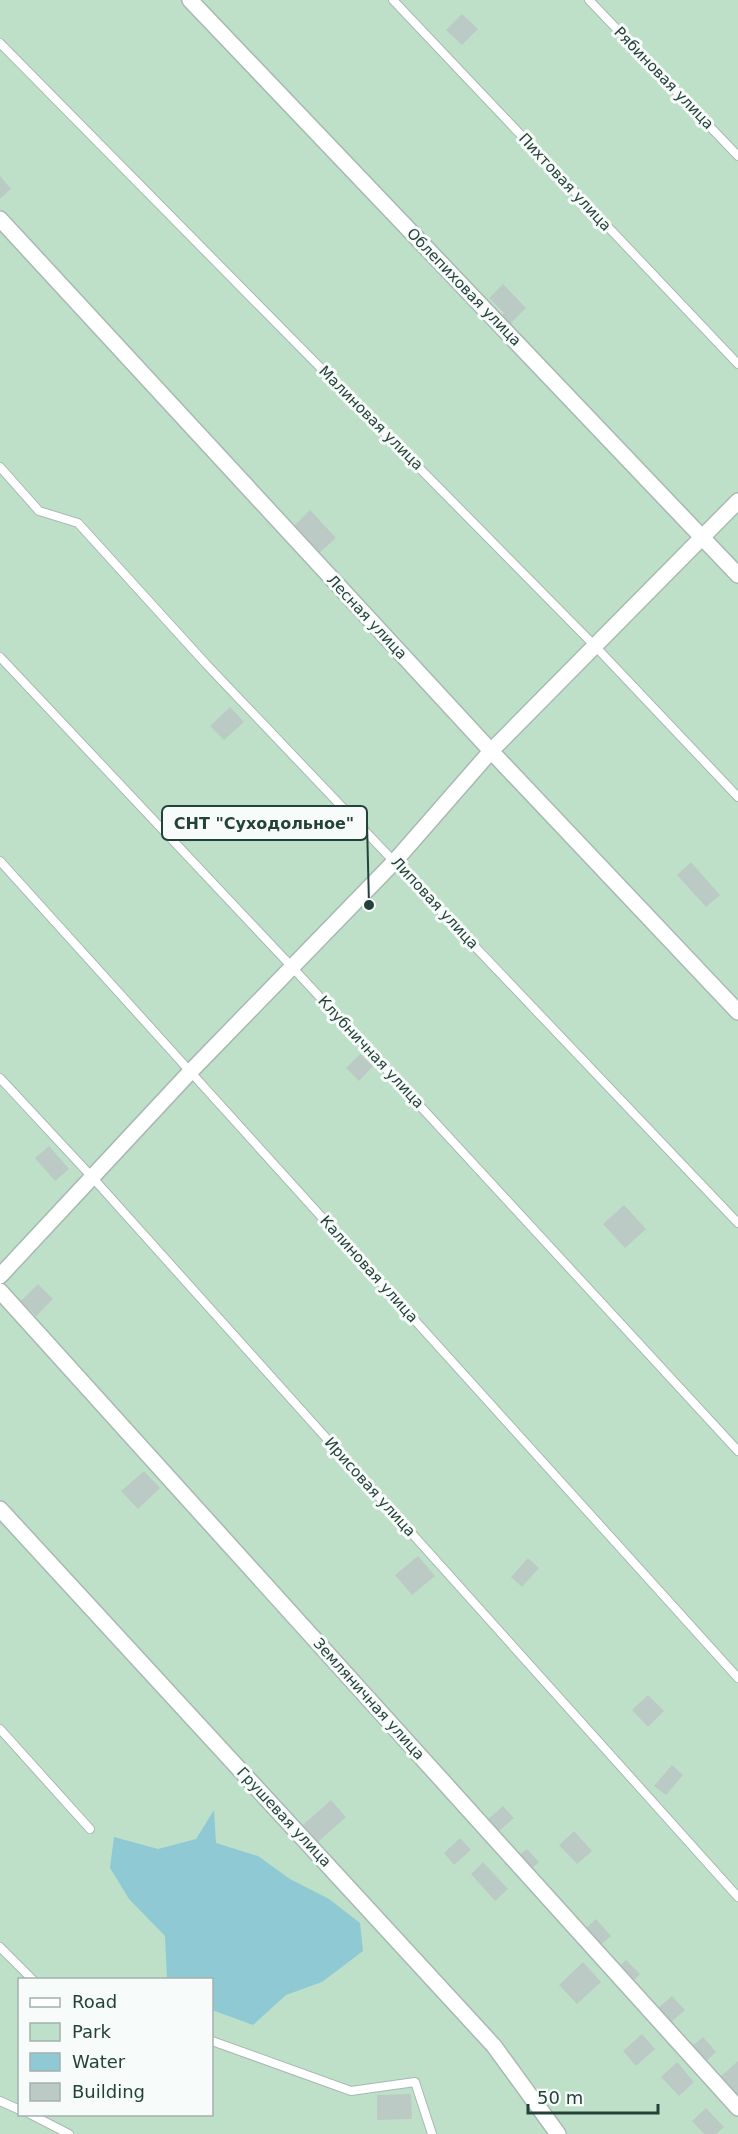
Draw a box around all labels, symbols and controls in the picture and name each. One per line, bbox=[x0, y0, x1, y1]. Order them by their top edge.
street label: Рябиновая улица bbox=[610, 23, 718, 133]
street label: Пихтовая улица bbox=[515, 129, 615, 235]
street label: Облепиховая улица bbox=[403, 224, 525, 350]
street label: Малиновая улица bbox=[315, 362, 427, 474]
street label: Лесная улица bbox=[323, 571, 411, 663]
callout: СНТ "Суходольное" bbox=[162, 806, 367, 840]
text: СНТ "Суходольное" bbox=[174, 814, 354, 833]
street label: Липовая улица bbox=[388, 853, 482, 953]
street label: Клубничная улица bbox=[314, 992, 428, 1112]
street label: Калиновая улица bbox=[316, 1212, 422, 1326]
street label: Ирисовая улица bbox=[321, 1434, 419, 1540]
street label: Земляничная улица bbox=[310, 1634, 428, 1764]
street label: Грушевая улица bbox=[233, 1763, 335, 1871]
legend bbox=[18, 1978, 213, 2116]
text: Road bbox=[72, 1991, 117, 2012]
text: Park bbox=[72, 2021, 111, 2042]
text: Water bbox=[72, 2051, 126, 2072]
scale bar bbox=[528, 2077, 658, 2115]
text: Building bbox=[72, 2081, 145, 2102]
text: 50 m bbox=[537, 2087, 583, 2108]

